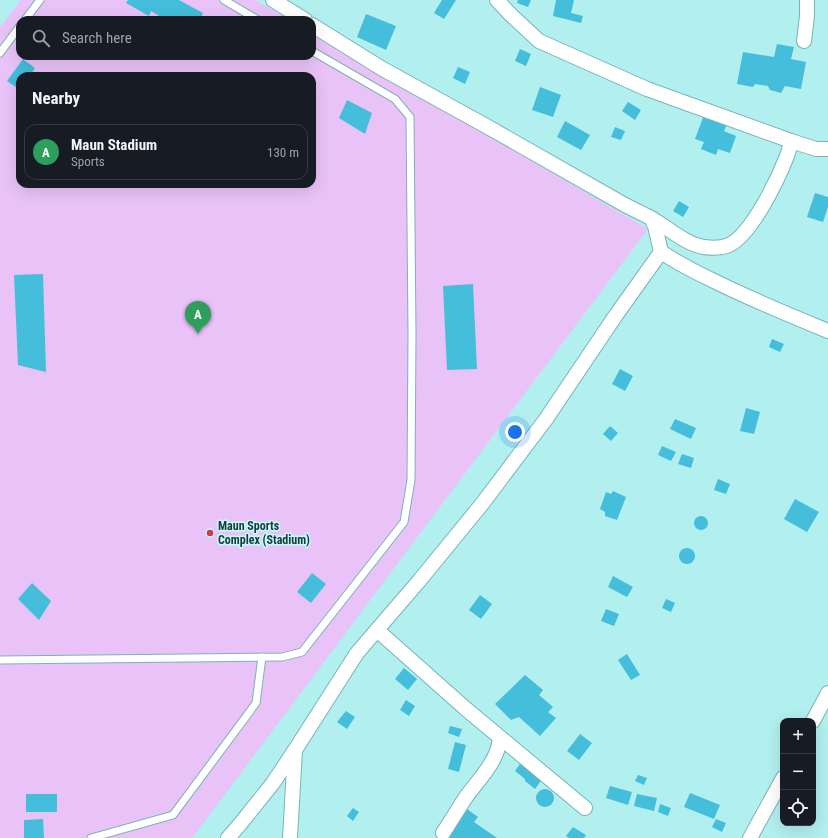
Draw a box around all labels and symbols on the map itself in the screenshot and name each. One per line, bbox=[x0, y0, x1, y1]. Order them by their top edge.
pin: A bbox=[185, 301, 211, 334]
your location bbox=[505, 422, 525, 442]
place label: Maun Sports Complex (Stadium) bbox=[218, 519, 310, 547]
marker: Maun Sports Complex (Stadium) bbox=[205, 528, 215, 538]

